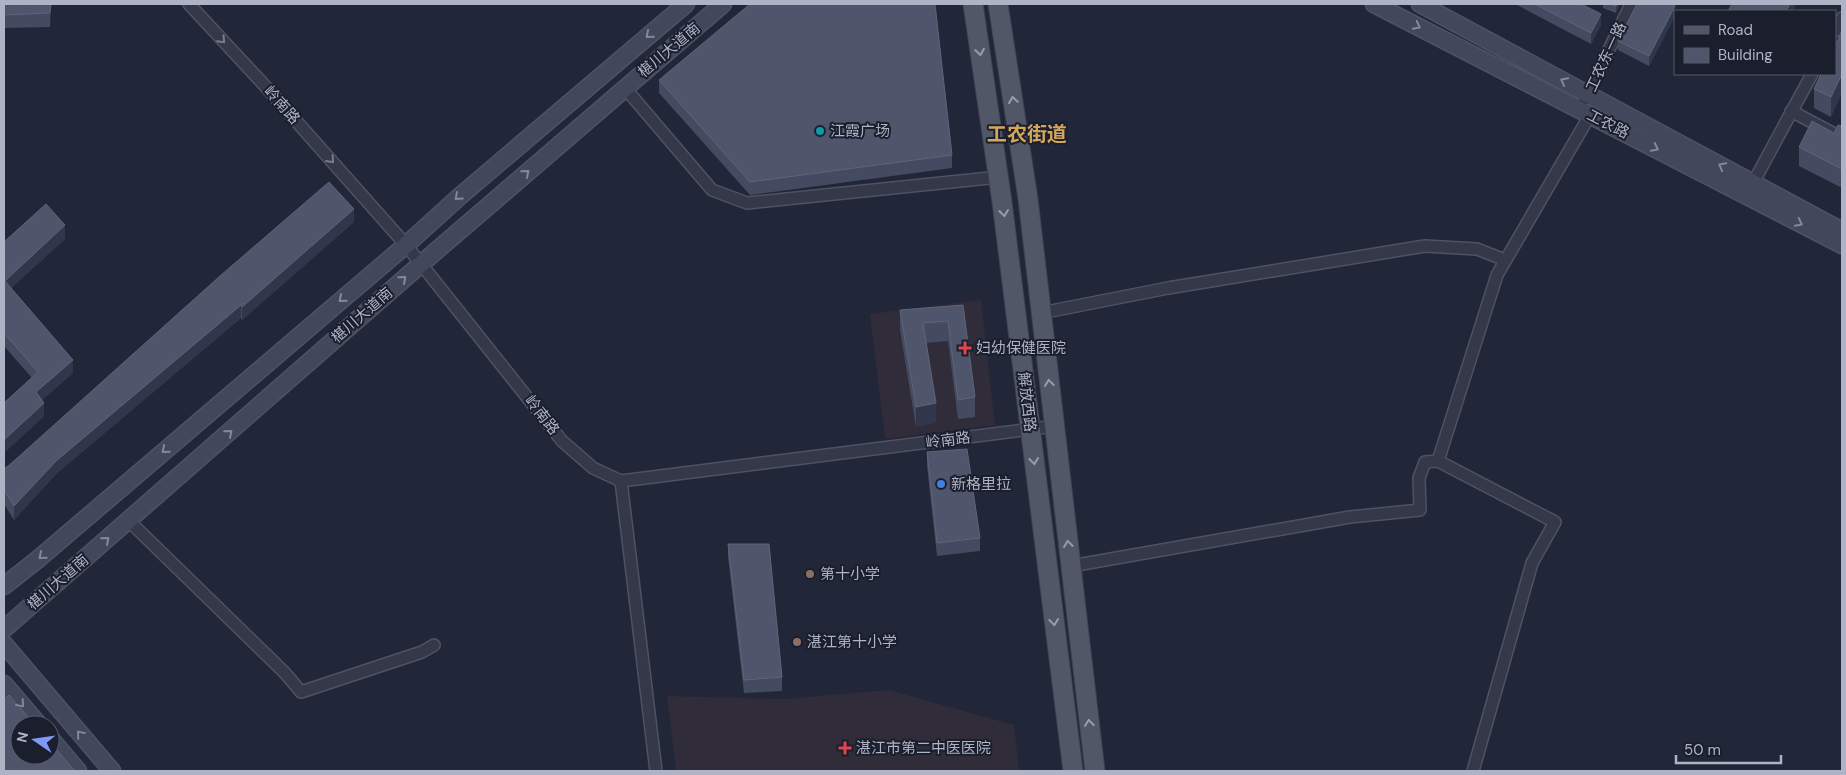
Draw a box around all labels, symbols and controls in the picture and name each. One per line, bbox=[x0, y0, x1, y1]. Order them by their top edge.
legend bbox=[1674, 10, 1836, 75]
street label: 椹川大道南 bbox=[634, 18, 704, 82]
street label: 工农东一路 bbox=[1581, 19, 1631, 95]
one-way arrow bbox=[1412, 20, 1421, 30]
text: Road bbox=[1718, 20, 1753, 40]
one-way arrow bbox=[646, 30, 655, 38]
one-way arrow bbox=[216, 34, 225, 43]
text: Building bbox=[1718, 45, 1773, 65]
one-way arrow bbox=[974, 48, 985, 56]
one-way arrow bbox=[1560, 77, 1569, 87]
street label: 岭南路 bbox=[260, 82, 304, 128]
one-way arrow bbox=[1008, 96, 1018, 104]
street label: 工农路 bbox=[1583, 105, 1633, 143]
place label: 江霞广场 bbox=[830, 121, 890, 141]
district label: 工农街道 bbox=[987, 121, 1067, 147]
marker: 江霞广场 bbox=[814, 125, 826, 137]
one-way arrow bbox=[1650, 142, 1659, 152]
one-way arrow bbox=[325, 155, 334, 164]
one-way arrow bbox=[1719, 162, 1728, 172]
one-way arrow bbox=[521, 170, 530, 179]
one-way arrow bbox=[455, 191, 464, 200]
one-way arrow bbox=[998, 209, 1009, 217]
one-way arrow bbox=[1794, 217, 1803, 227]
one-way arrow bbox=[398, 276, 407, 285]
street label: 椹川大道南 bbox=[327, 283, 397, 347]
one-way arrow bbox=[339, 294, 348, 303]
place label: 妇幼保健医院 bbox=[976, 338, 1066, 358]
marker: 妇幼保健医院 bbox=[958, 341, 972, 355]
street label: 解放西路 bbox=[1013, 371, 1041, 433]
one-way arrow bbox=[1044, 378, 1055, 386]
street label: 岭南路 bbox=[520, 391, 564, 439]
street label: 岭南路 bbox=[924, 427, 972, 453]
one-way arrow bbox=[223, 429, 232, 438]
one-way arrow bbox=[162, 445, 171, 454]
one-way arrow bbox=[1029, 456, 1039, 465]
place label: 新格里拉 bbox=[951, 474, 1011, 494]
marker: 新格里拉 bbox=[935, 478, 947, 490]
one-way arrow bbox=[101, 536, 110, 545]
one-way arrow bbox=[1063, 540, 1074, 548]
street label: 椹川大道南 bbox=[23, 550, 93, 614]
one-way arrow bbox=[39, 550, 48, 559]
place label: 第十小学 bbox=[820, 564, 880, 584]
marker: 第十小学 bbox=[804, 568, 816, 580]
one-way arrow bbox=[1048, 618, 1059, 626]
place label: 湛江第十小学 bbox=[807, 632, 897, 652]
marker: 湛江第十小学 bbox=[791, 636, 803, 648]
one-way arrow bbox=[16, 699, 25, 708]
north arrow bbox=[10, 715, 60, 765]
one-way arrow bbox=[1084, 719, 1095, 727]
text: N bbox=[12, 730, 32, 744]
one-way arrow bbox=[78, 731, 86, 740]
scale bar bbox=[1676, 732, 1781, 764]
place label: 湛江市第二中医医院 bbox=[856, 738, 991, 758]
text: 50 m bbox=[1684, 740, 1721, 760]
marker: 湛江市第二中医医院 bbox=[838, 741, 852, 755]

